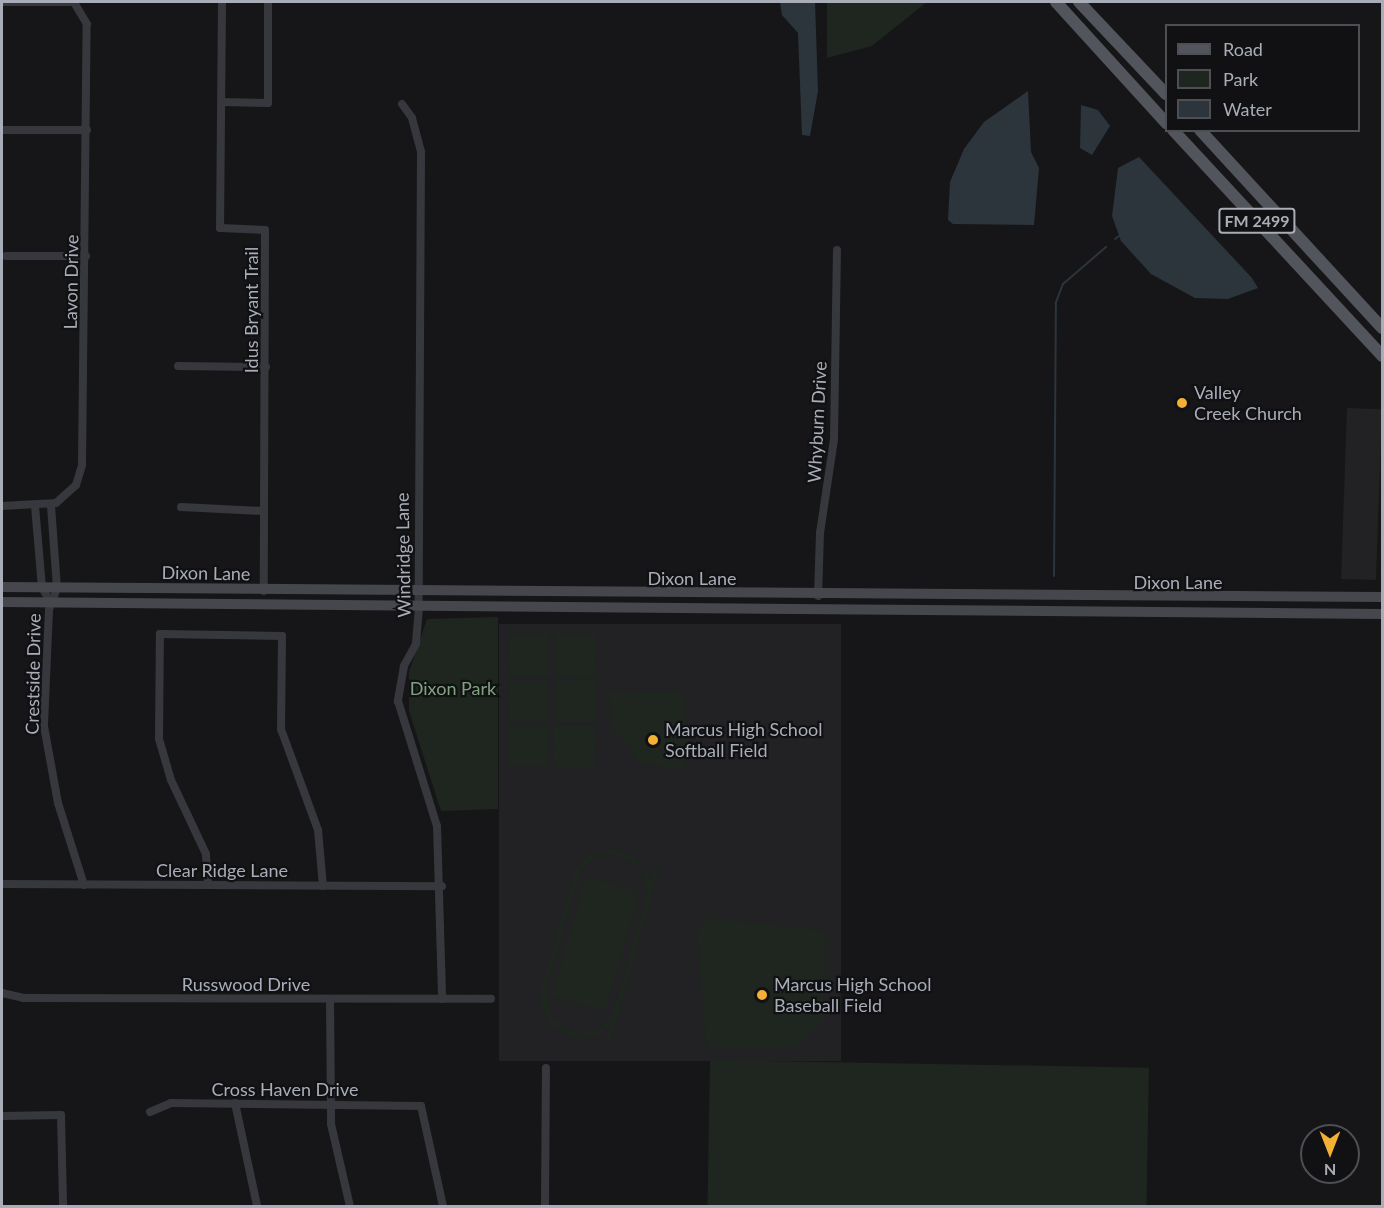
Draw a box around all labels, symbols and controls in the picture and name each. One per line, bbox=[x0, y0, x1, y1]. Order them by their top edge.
legend bbox=[1165, 24, 1360, 132]
text: Road bbox=[1223, 38, 1263, 60]
text: Park bbox=[1223, 68, 1258, 90]
text: Water bbox=[1223, 98, 1272, 120]
road number: FM 2499 bbox=[1218, 208, 1296, 234]
street label: Lavon Drive bbox=[59, 234, 83, 330]
street label: Idus Bryant Trail bbox=[240, 247, 262, 373]
street label: Whyburn Drive bbox=[803, 361, 831, 483]
place label: Valley Creek Church bbox=[1194, 382, 1302, 424]
marker: Valley Creek Church bbox=[1175, 396, 1189, 410]
street label: Windridge Lane bbox=[391, 492, 415, 618]
street label: Dixon Lane bbox=[161, 561, 251, 585]
street label: Dixon Lane bbox=[648, 567, 736, 589]
street label: Dixon Lane bbox=[1134, 571, 1222, 593]
street label: Crestside Drive bbox=[21, 613, 45, 735]
park label: Dixon Park bbox=[410, 677, 496, 699]
place label: Marcus High School Softball Field bbox=[665, 719, 823, 762]
marker: Marcus High School Softball Field bbox=[646, 733, 660, 747]
street label: Clear Ridge Lane bbox=[156, 859, 288, 881]
street label: Russwood Drive bbox=[182, 973, 310, 995]
place label: Marcus High School Baseball Field bbox=[774, 974, 932, 1016]
marker: Marcus High School Baseball Field bbox=[755, 988, 769, 1002]
street label: Cross Haven Drive bbox=[212, 1078, 358, 1100]
north arrow bbox=[1300, 1124, 1360, 1184]
text: N bbox=[1324, 1161, 1336, 1180]

